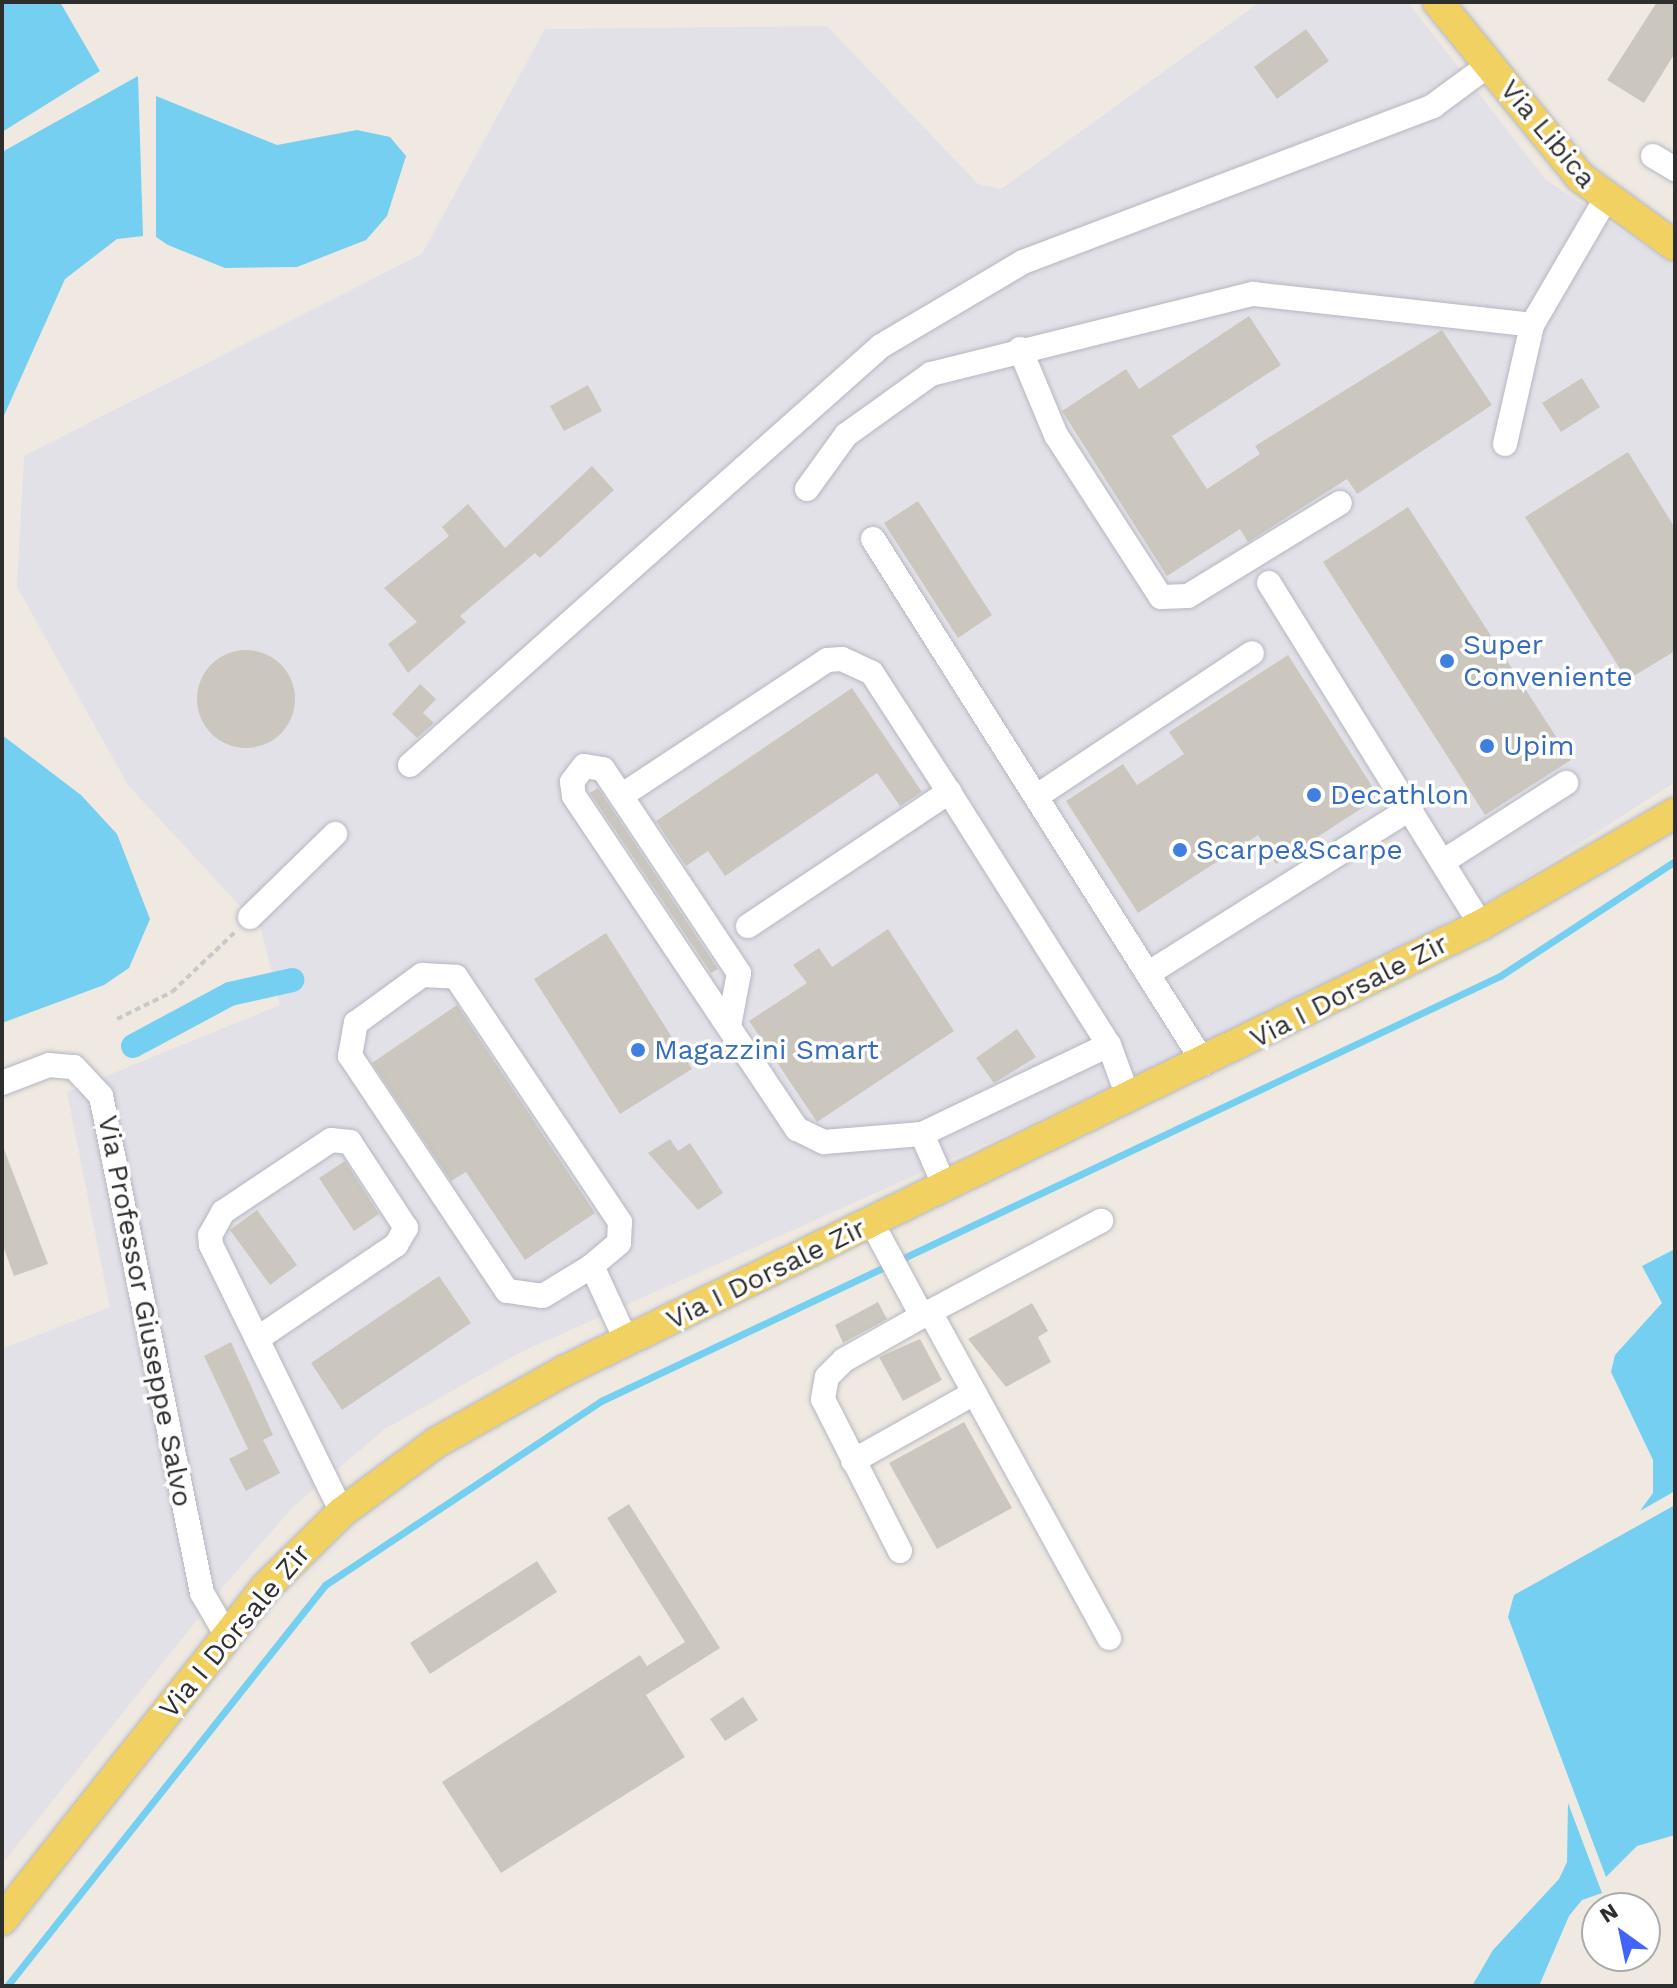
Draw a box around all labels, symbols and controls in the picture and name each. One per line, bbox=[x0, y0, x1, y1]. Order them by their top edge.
street label: Via Libica bbox=[1493, 73, 1603, 195]
place label: Super Conveniente bbox=[1463, 628, 1633, 694]
marker: Super Conveniente bbox=[1438, 652, 1456, 670]
place label: Upim bbox=[1503, 729, 1574, 763]
marker: Upim bbox=[1478, 737, 1496, 755]
place label: Decathlon bbox=[1330, 778, 1469, 812]
marker: Decathlon bbox=[1305, 786, 1323, 804]
place label: Scarpe&Scarpe bbox=[1196, 833, 1403, 867]
marker: Scarpe&Scarpe bbox=[1171, 841, 1189, 859]
street label: Via I Dorsale Zir bbox=[1244, 927, 1454, 1055]
place label: Magazzini Smart bbox=[654, 1033, 879, 1067]
marker: Magazzini Smart bbox=[629, 1041, 647, 1059]
street label: Via Professor Giuseppe Salvo bbox=[90, 1112, 200, 1510]
street label: Via I Dorsale Zir bbox=[661, 1211, 871, 1337]
street label: Via I Dorsale Zir bbox=[152, 1537, 318, 1725]
north arrow bbox=[1581, 1892, 1661, 1972]
text: N bbox=[1595, 1898, 1622, 1928]

